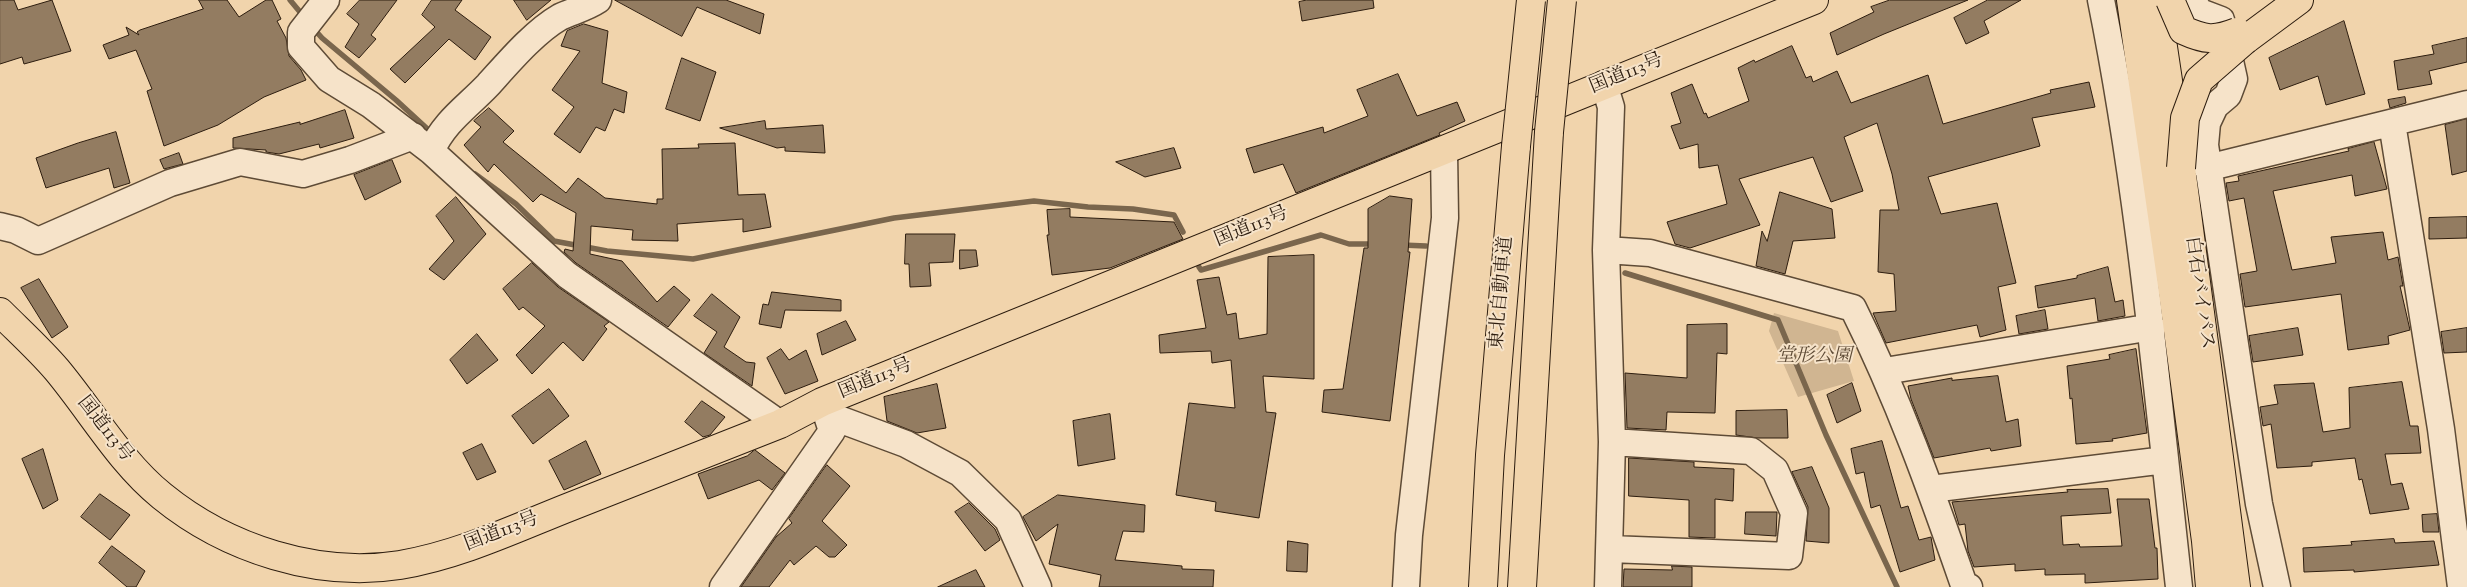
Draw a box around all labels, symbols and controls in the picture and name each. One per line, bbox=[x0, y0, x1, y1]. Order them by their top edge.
street label: 国道113号 bbox=[1587, 50, 1667, 100]
street label: 国道113号 bbox=[1212, 203, 1292, 253]
street label: 東北自動車道 bbox=[1487, 235, 1519, 351]
street label: 白石バイパス bbox=[2179, 235, 2217, 351]
park label: 堂形公園 bbox=[1776, 347, 1852, 369]
street label: 国道113号 bbox=[836, 355, 916, 405]
street label: 国道113号 bbox=[71, 392, 137, 468]
street label: 国道113号 bbox=[462, 508, 542, 558]

